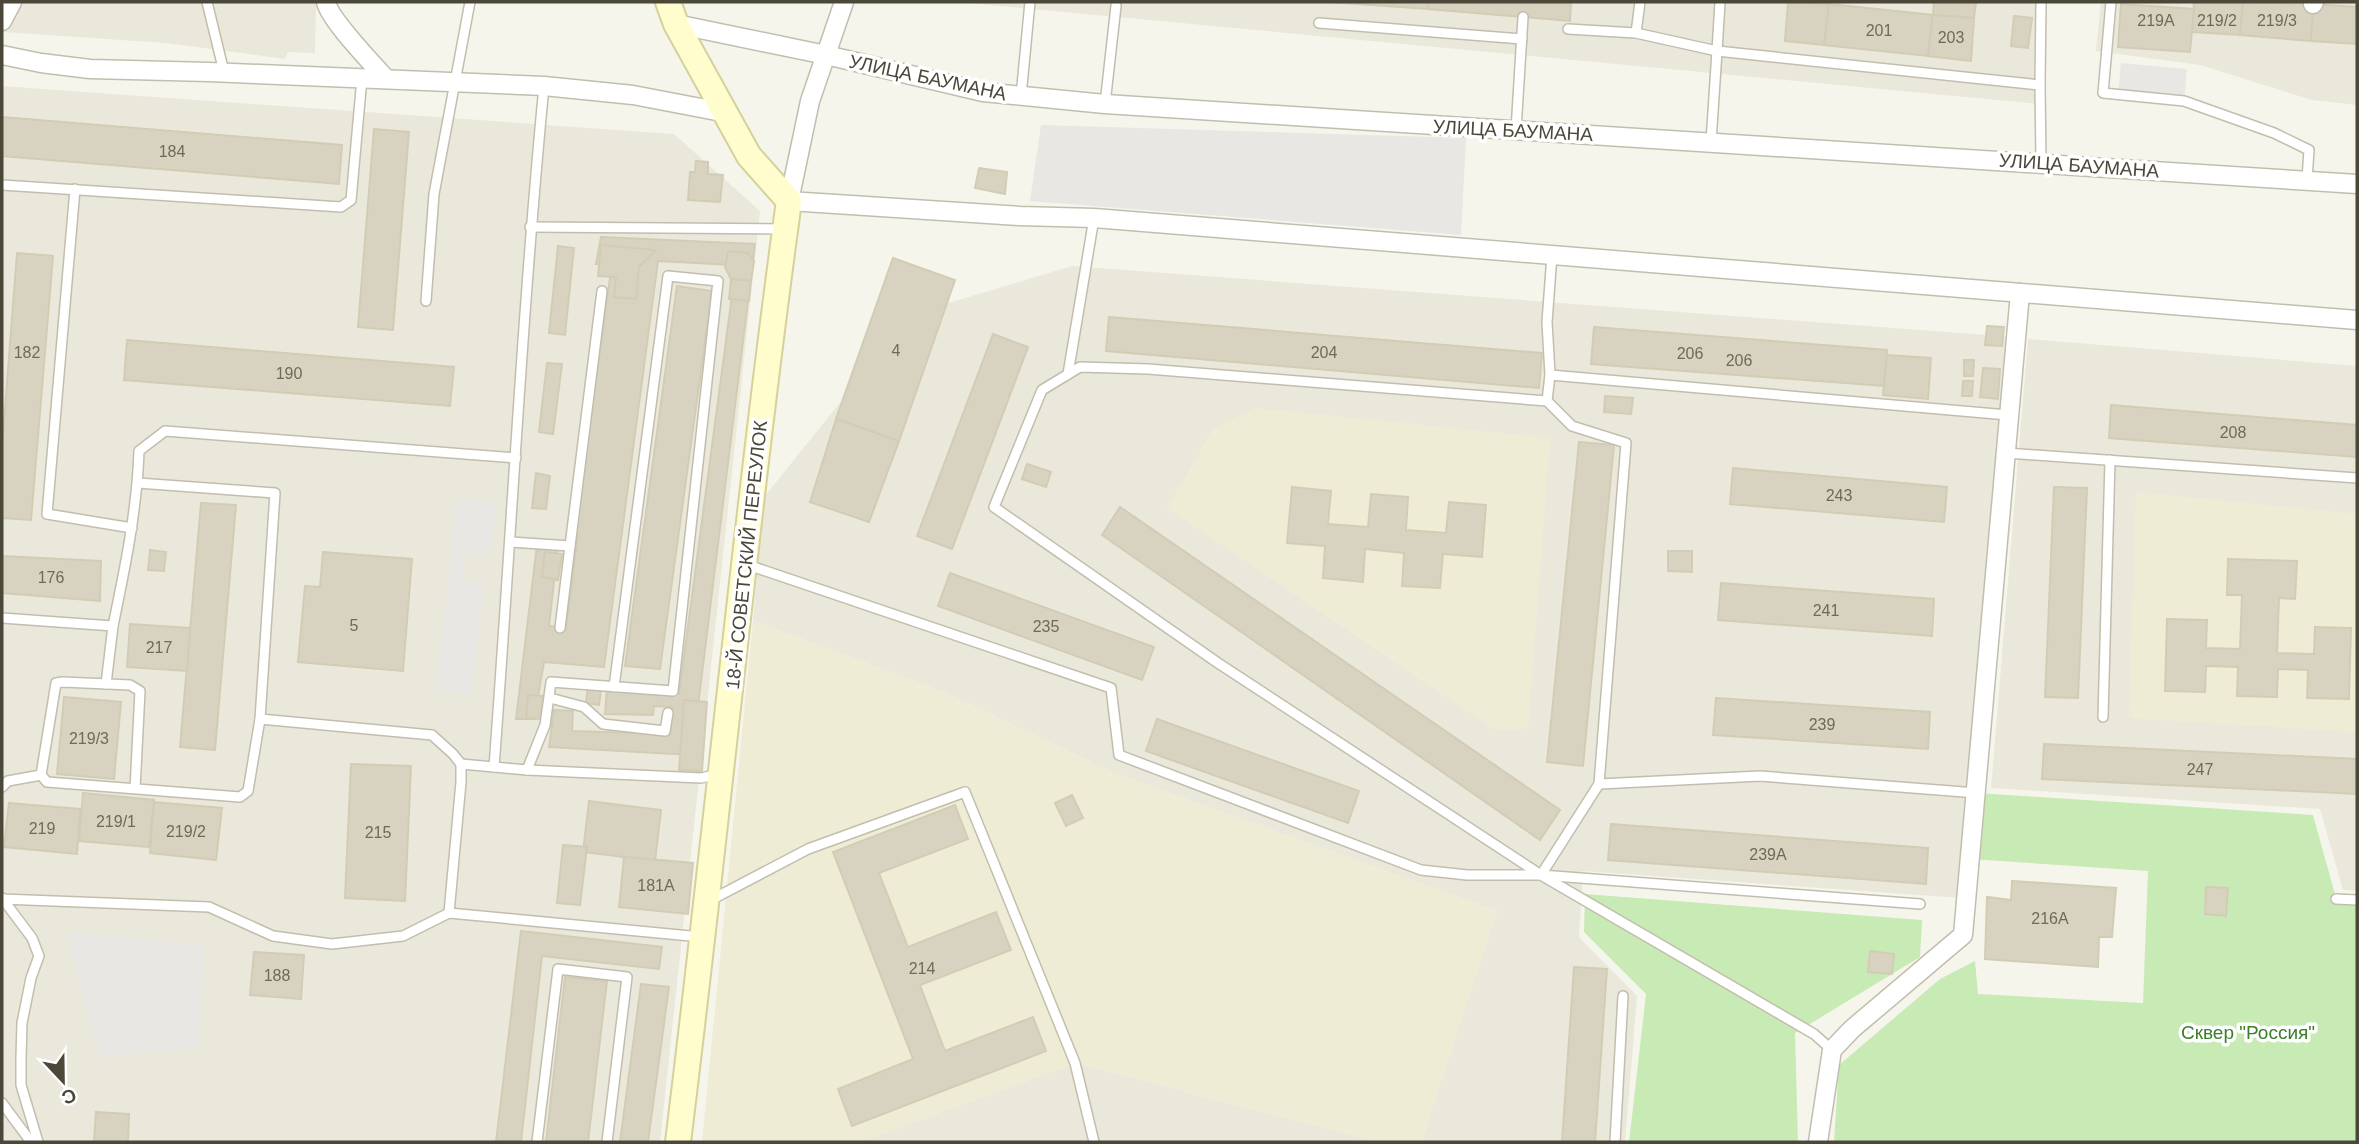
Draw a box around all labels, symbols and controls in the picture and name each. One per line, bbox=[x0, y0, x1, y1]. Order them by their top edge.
house number: 219А bbox=[2137, 12, 2175, 29]
house number: 219/2 bbox=[2197, 12, 2237, 29]
house number: 219/3 bbox=[2257, 12, 2297, 29]
house number: 201 bbox=[1866, 22, 1892, 39]
house number: 203 bbox=[1938, 29, 1964, 46]
street label: УЛИЦА БАУМАНА bbox=[847, 51, 1009, 105]
street label: УЛИЦА БАУМАНА bbox=[1432, 116, 1594, 145]
house number: 184 bbox=[159, 143, 185, 160]
street label: УЛИЦА БАУМАНА bbox=[1998, 149, 2160, 182]
house number: 4 bbox=[892, 342, 901, 359]
house number: 182 bbox=[14, 344, 40, 361]
house number: 204 bbox=[1311, 344, 1337, 361]
house number: 206 bbox=[1677, 345, 1703, 362]
house number: 206 bbox=[1726, 352, 1752, 369]
house number: 190 bbox=[276, 365, 302, 382]
street label: 18-Й СОВЕТСКИЙ ПЕРЕУЛОК bbox=[722, 420, 771, 691]
house number: 208 bbox=[2220, 424, 2246, 441]
house number: 243 bbox=[1826, 487, 1852, 504]
house number: 176 bbox=[38, 569, 64, 586]
house number: 241 bbox=[1813, 602, 1839, 619]
house number: 5 bbox=[350, 617, 359, 634]
house number: 235 bbox=[1033, 618, 1059, 635]
house number: 217 bbox=[146, 639, 172, 656]
house number: 239 bbox=[1809, 716, 1835, 733]
house number: 219/3 bbox=[69, 730, 109, 747]
house number: 247 bbox=[2187, 761, 2213, 778]
house number: 219/1 bbox=[96, 813, 136, 830]
house number: 219 bbox=[29, 820, 55, 837]
house number: 219/2 bbox=[166, 823, 206, 840]
house number: 215 bbox=[365, 824, 391, 841]
house number: 239А bbox=[1749, 846, 1787, 863]
house number: 181А bbox=[637, 877, 675, 894]
house number: 216А bbox=[2031, 910, 2069, 927]
house number: 214 bbox=[909, 960, 935, 977]
house number: 188 bbox=[264, 967, 290, 984]
park label: Сквер "Россия" bbox=[2181, 1022, 2315, 1043]
north arrow bbox=[28, 1046, 98, 1116]
text: С bbox=[59, 1084, 79, 1109]

